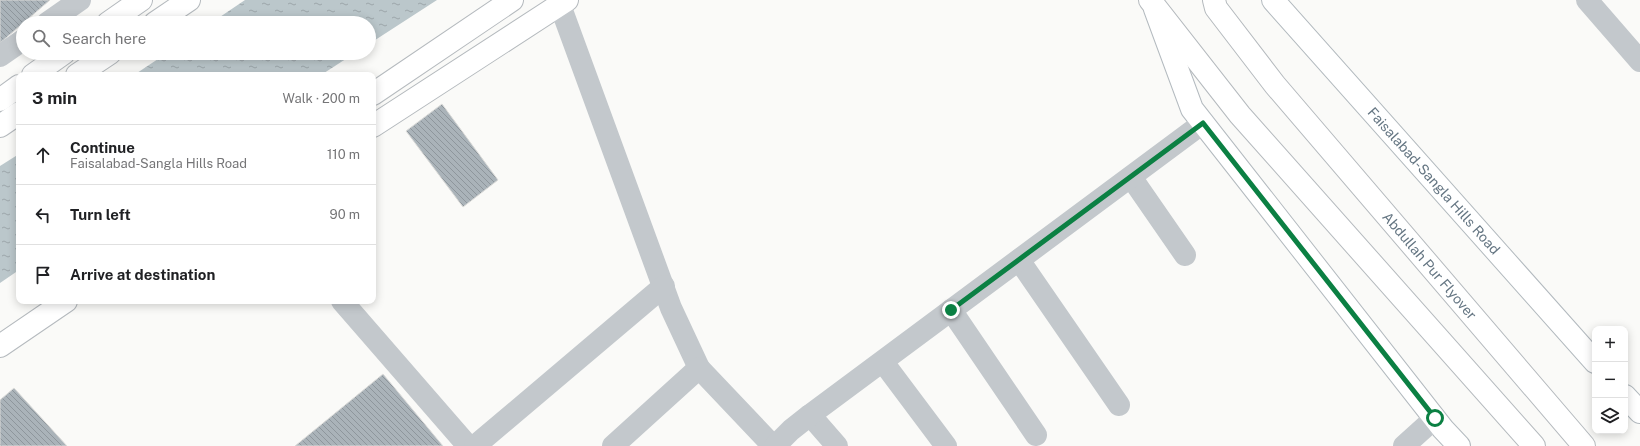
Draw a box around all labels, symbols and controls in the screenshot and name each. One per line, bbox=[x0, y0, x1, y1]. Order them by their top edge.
search box bbox=[16, 16, 376, 60]
icon: search bbox=[30, 27, 52, 49]
text: Search here bbox=[62, 30, 146, 47]
text: 3 min bbox=[32, 88, 77, 108]
text: Walk · 200 m bbox=[283, 91, 360, 106]
street label: Faisalabad-Sangla Hills Road bbox=[1364, 104, 1503, 257]
text: Continue bbox=[70, 139, 135, 156]
icon: ahead bbox=[32, 144, 54, 166]
text: 110 m bbox=[327, 147, 360, 162]
text: Faisalabad-Sangla Hills Road bbox=[70, 156, 247, 171]
icon: left bbox=[32, 204, 54, 226]
text: Turn left bbox=[70, 206, 131, 223]
text: 90 m bbox=[330, 207, 360, 222]
street label: Abdullah Pur Flyover bbox=[1379, 209, 1480, 323]
icon: arrive bbox=[32, 264, 54, 286]
text: Arrive at destination bbox=[70, 266, 215, 283]
route end bbox=[942, 301, 960, 319]
map controls bbox=[1592, 326, 1628, 434]
button: + bbox=[1592, 326, 1628, 362]
button: − bbox=[1592, 362, 1628, 398]
button: layers bbox=[1592, 398, 1628, 434]
route start bbox=[1426, 409, 1444, 427]

